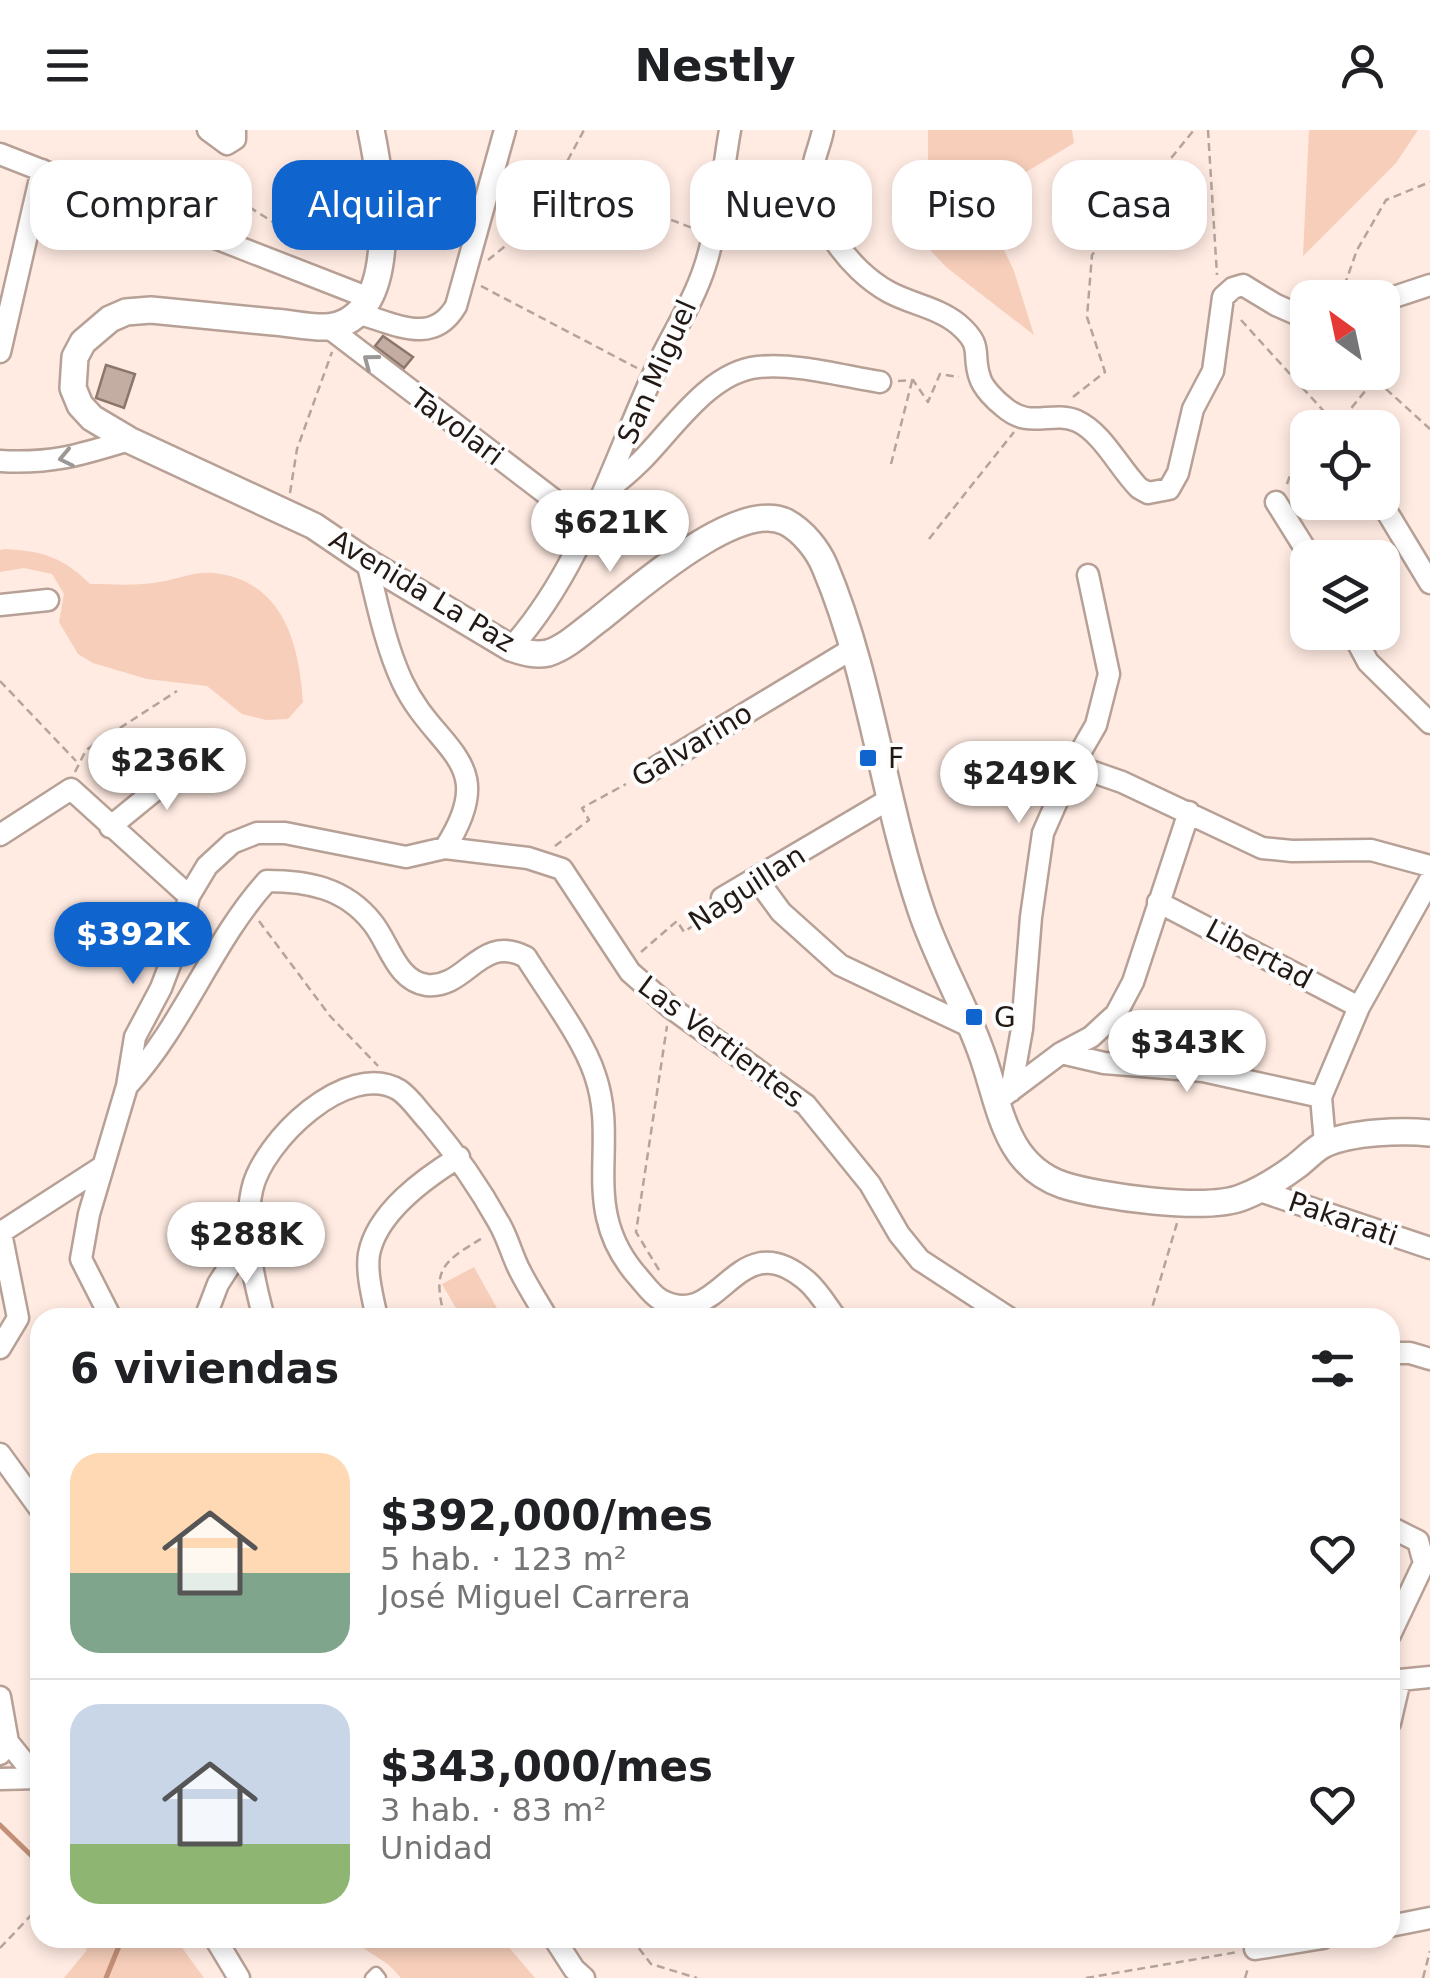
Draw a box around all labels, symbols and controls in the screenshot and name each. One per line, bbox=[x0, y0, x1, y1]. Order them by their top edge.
icon: menu bbox=[40, 38, 95, 93]
icon: person bbox=[1335, 38, 1390, 93]
text: Nestly bbox=[634, 39, 796, 92]
chip: Comprar bbox=[30, 160, 252, 250]
chip: Alquilar bbox=[272, 160, 476, 250]
chip: Filtros bbox=[496, 160, 670, 250]
chip: Nuevo bbox=[690, 160, 872, 250]
chip: Piso bbox=[892, 160, 1032, 250]
chip: Casa bbox=[1052, 160, 1207, 250]
north arrow bbox=[1290, 280, 1400, 390]
map controls bbox=[1290, 280, 1400, 650]
street label: San Miguel bbox=[611, 295, 703, 449]
one-way arrow bbox=[363, 355, 381, 372]
street label: Tavolari bbox=[403, 381, 510, 473]
button: locate bbox=[1290, 410, 1400, 520]
one-way arrow bbox=[58, 447, 75, 468]
pin: $621K bbox=[540, 490, 680, 575]
text: $621K bbox=[553, 503, 667, 541]
street label: Avenida La Paz bbox=[324, 523, 520, 659]
button: layers bbox=[1290, 540, 1400, 650]
street label: Galvarino bbox=[626, 696, 758, 794]
pin: $236K bbox=[97, 728, 237, 813]
text: $236K bbox=[110, 741, 224, 779]
pin: $249K bbox=[949, 741, 1089, 826]
place label: F bbox=[888, 742, 904, 775]
marker: F bbox=[857, 747, 879, 769]
text: $249K bbox=[962, 754, 1076, 792]
street label: Naguillan bbox=[683, 838, 811, 938]
pin: $392K bbox=[63, 902, 203, 987]
street label: Libertad bbox=[1200, 912, 1318, 996]
text: $392K bbox=[76, 915, 190, 953]
street label: Las Vertientes bbox=[632, 969, 810, 1115]
place label: G bbox=[994, 1001, 1016, 1034]
marker: G bbox=[963, 1006, 985, 1028]
pin: $343K bbox=[1117, 1010, 1257, 1095]
text: $343K bbox=[1130, 1023, 1244, 1061]
street label: Pakarati bbox=[1284, 1185, 1402, 1253]
pin: $288K bbox=[176, 1202, 316, 1287]
text: $288K bbox=[189, 1215, 303, 1253]
icon: filters bbox=[1305, 1341, 1360, 1396]
text: 6 viviendas bbox=[70, 1344, 339, 1393]
text: $392,000/mes bbox=[380, 1491, 713, 1540]
icon: home bbox=[150, 1493, 270, 1613]
icon: heart bbox=[1305, 1526, 1360, 1581]
text: 5 hab. · 123 m² bbox=[380, 1540, 627, 1578]
text: José Miguel Carrera bbox=[380, 1578, 691, 1616]
text: $343,000/mes bbox=[380, 1742, 713, 1791]
icon: home bbox=[150, 1744, 270, 1864]
icon: heart bbox=[1305, 1777, 1360, 1832]
text: 3 hab. · 83 m² bbox=[380, 1791, 606, 1829]
text: Unidad bbox=[380, 1829, 493, 1867]

